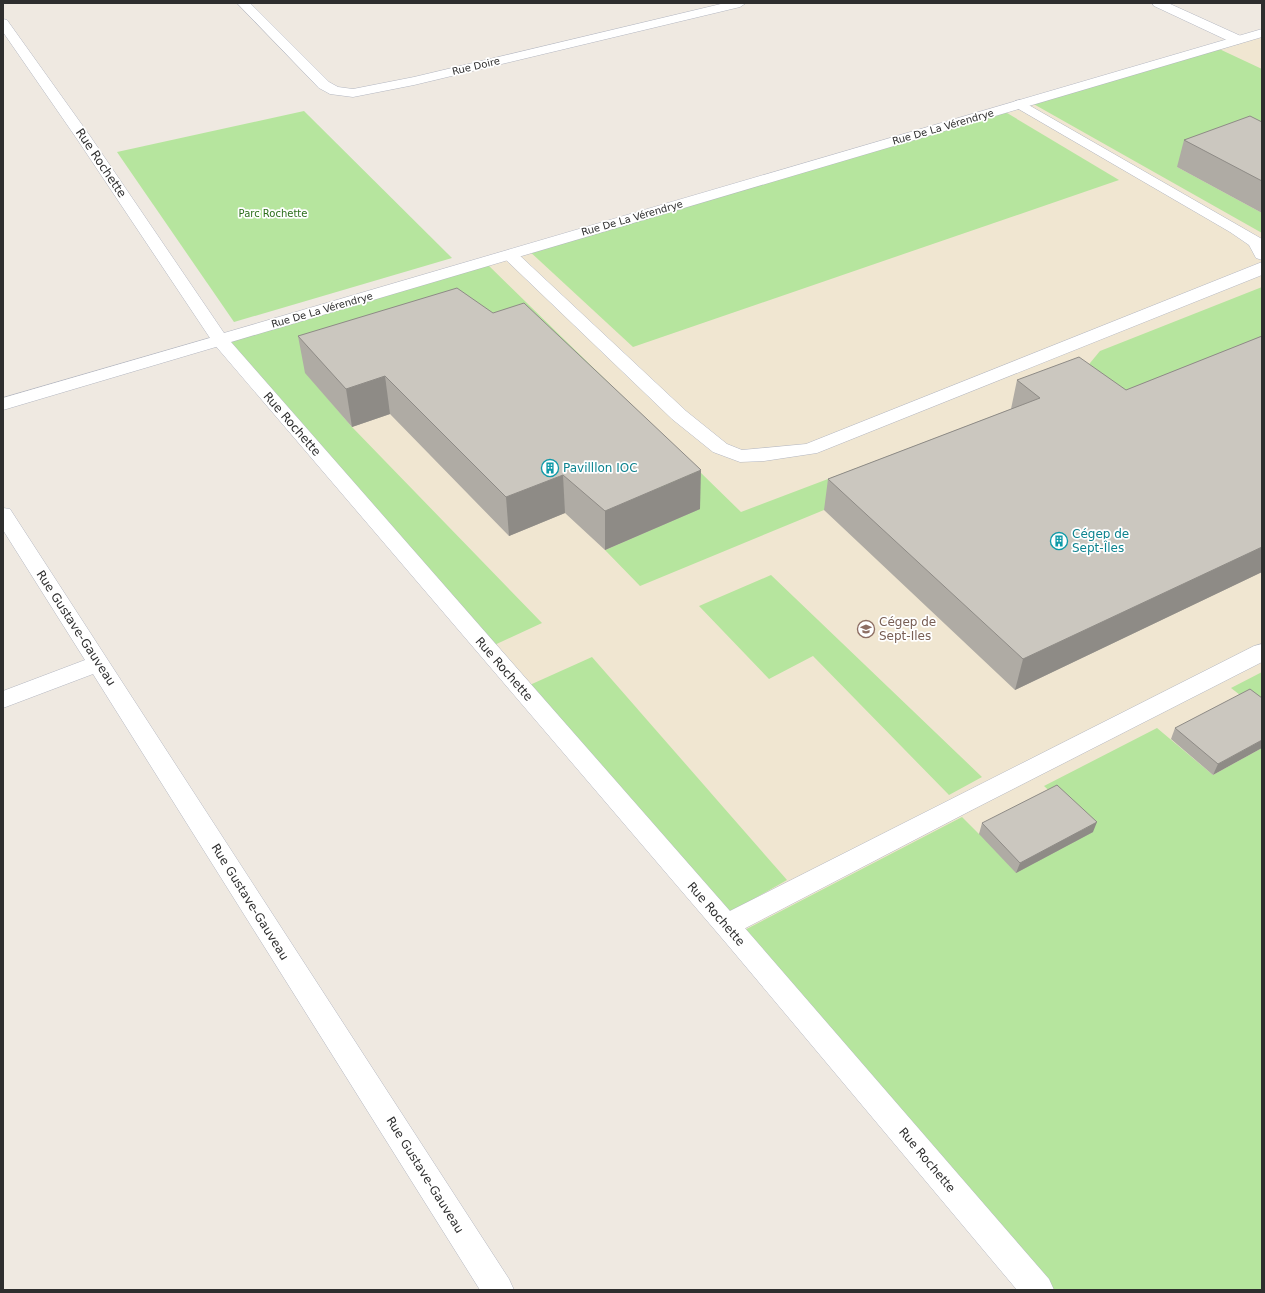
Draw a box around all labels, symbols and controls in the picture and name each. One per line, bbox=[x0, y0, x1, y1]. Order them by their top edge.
street label: Rue Doire bbox=[451, 55, 501, 77]
street label: Rue De La Vérendrye bbox=[891, 107, 995, 147]
street label: Rue Rochette bbox=[73, 126, 129, 200]
street label: Rue De La Vérendrye bbox=[580, 198, 684, 238]
park label: Parc Rochette bbox=[239, 208, 307, 219]
street label: Rue De La Vérendrye bbox=[270, 290, 374, 330]
street label: Rue Rochette bbox=[260, 389, 324, 459]
building icon: Pavilllon IOC bbox=[540, 458, 560, 478]
place label: Pavilllon IOC bbox=[563, 461, 638, 475]
place label: Cégep de Sept-Îles bbox=[1072, 527, 1129, 555]
building icon: Cégep de Sept-Îles bbox=[1049, 531, 1069, 551]
street label: Rue Gustave-Gauveau bbox=[33, 568, 119, 688]
place label: Cégep de Sept-Iles bbox=[879, 615, 936, 643]
school or university icon: Cégep de Sept-Iles bbox=[856, 619, 876, 639]
street label: Rue Rochette bbox=[472, 634, 536, 704]
street label: Rue Gustave-Gauveau bbox=[208, 841, 292, 963]
street label: Rue Rochette bbox=[684, 879, 748, 949]
street label: Rue Gustave-Gauveau bbox=[383, 1114, 467, 1236]
street label: Rue Rochette bbox=[896, 1125, 958, 1195]

